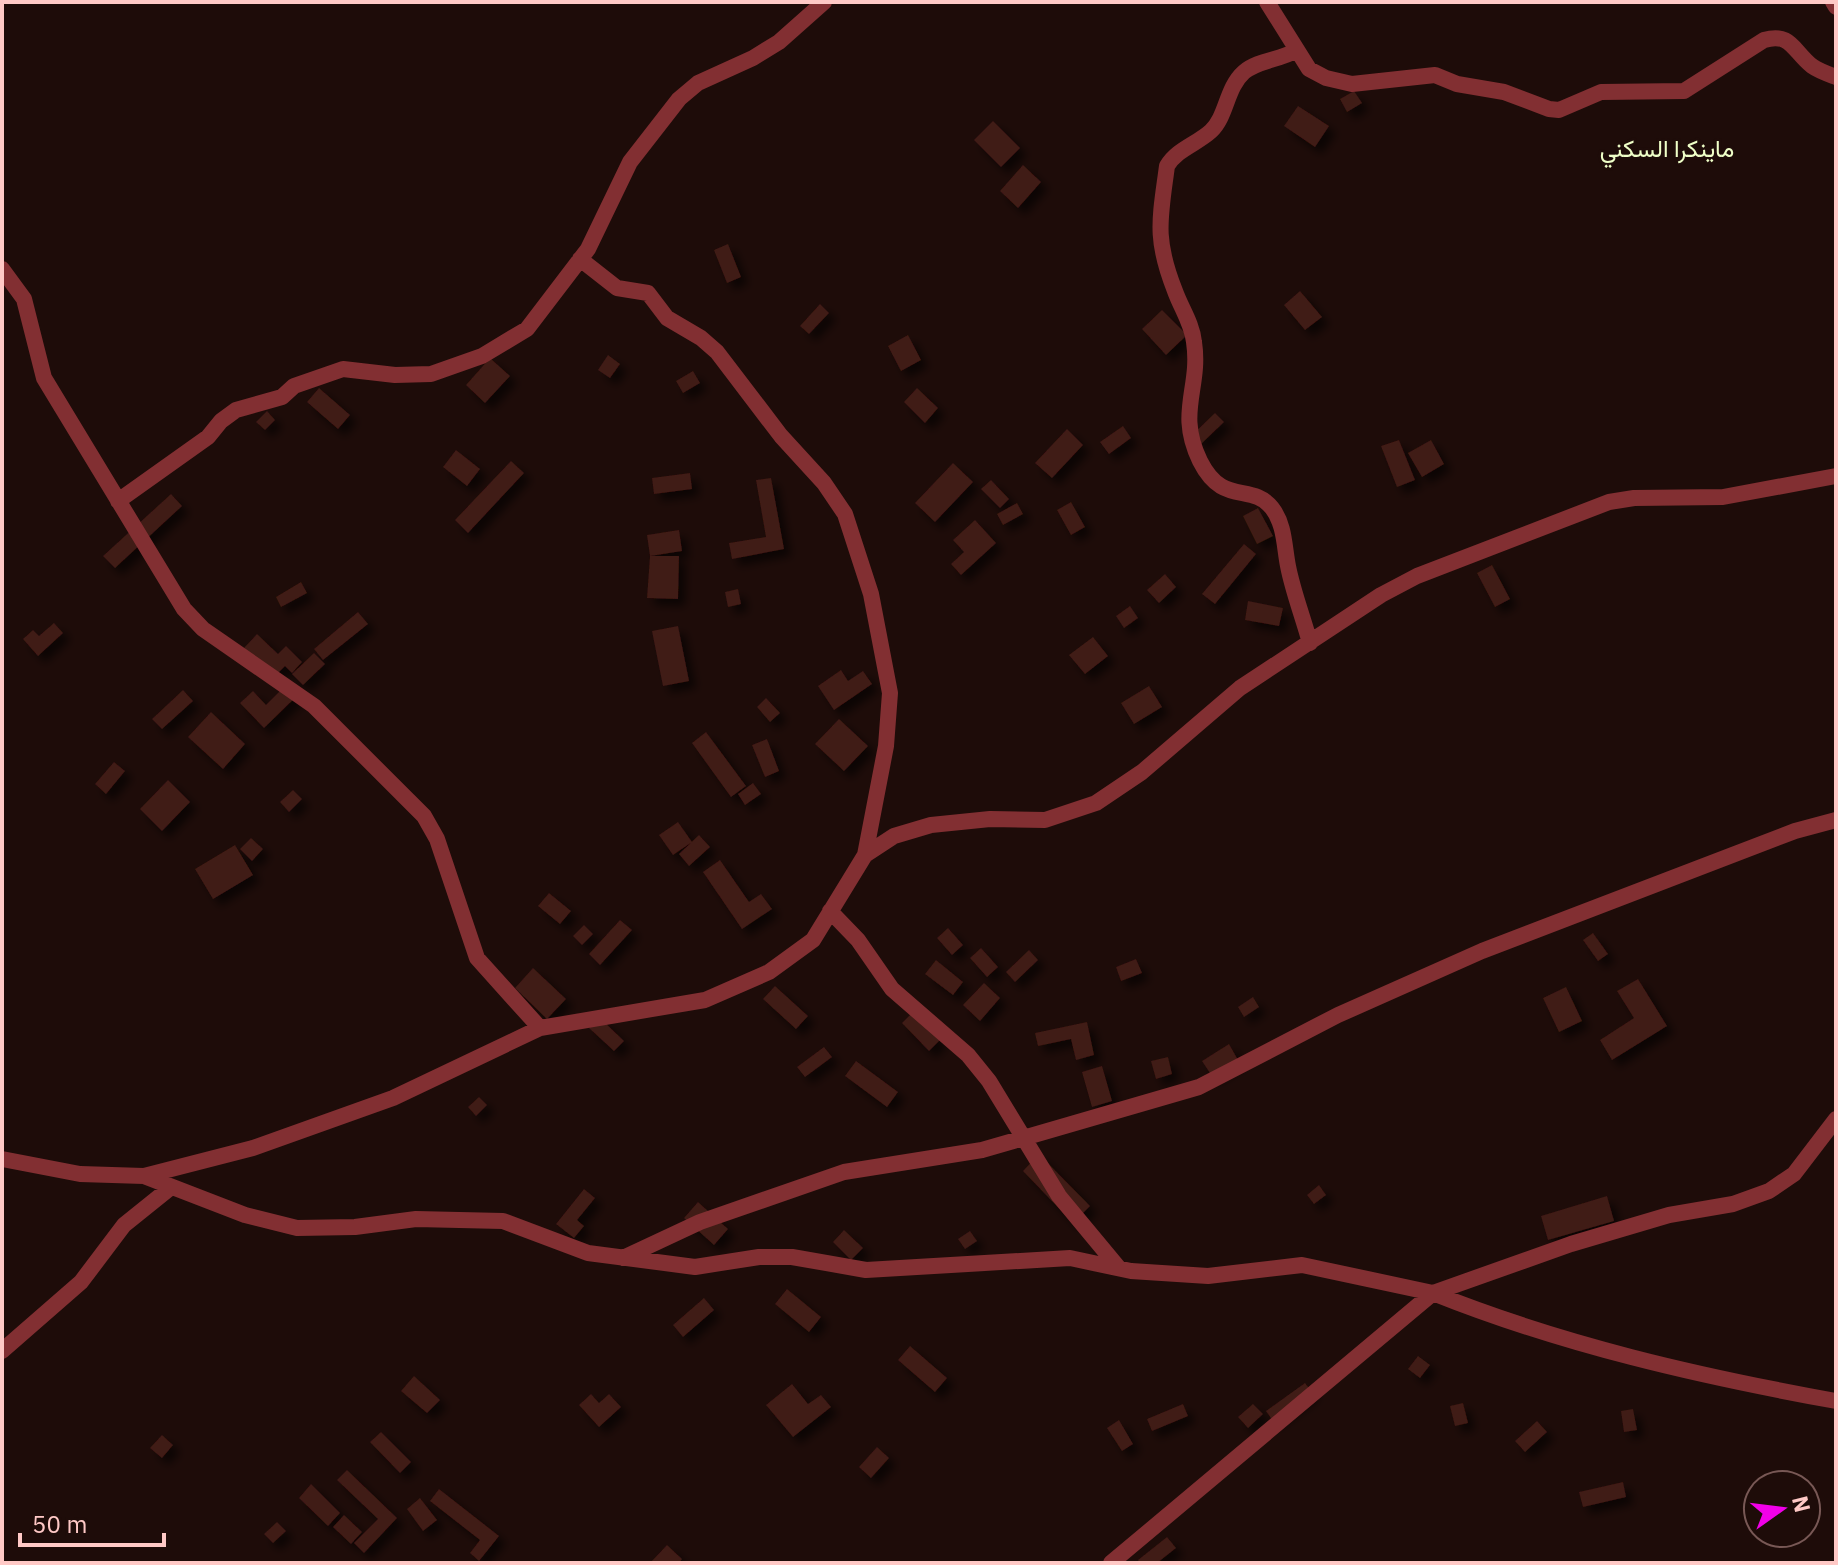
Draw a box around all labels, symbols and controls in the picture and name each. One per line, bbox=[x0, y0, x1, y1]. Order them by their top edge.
district label: ماينكرا السكني bbox=[1600, 132, 1734, 168]
north arrow bbox=[1742, 1469, 1822, 1549]
text: N bbox=[1786, 1493, 1818, 1515]
scale bar bbox=[20, 1497, 164, 1547]
text: 50 m bbox=[32, 1508, 87, 1540]

